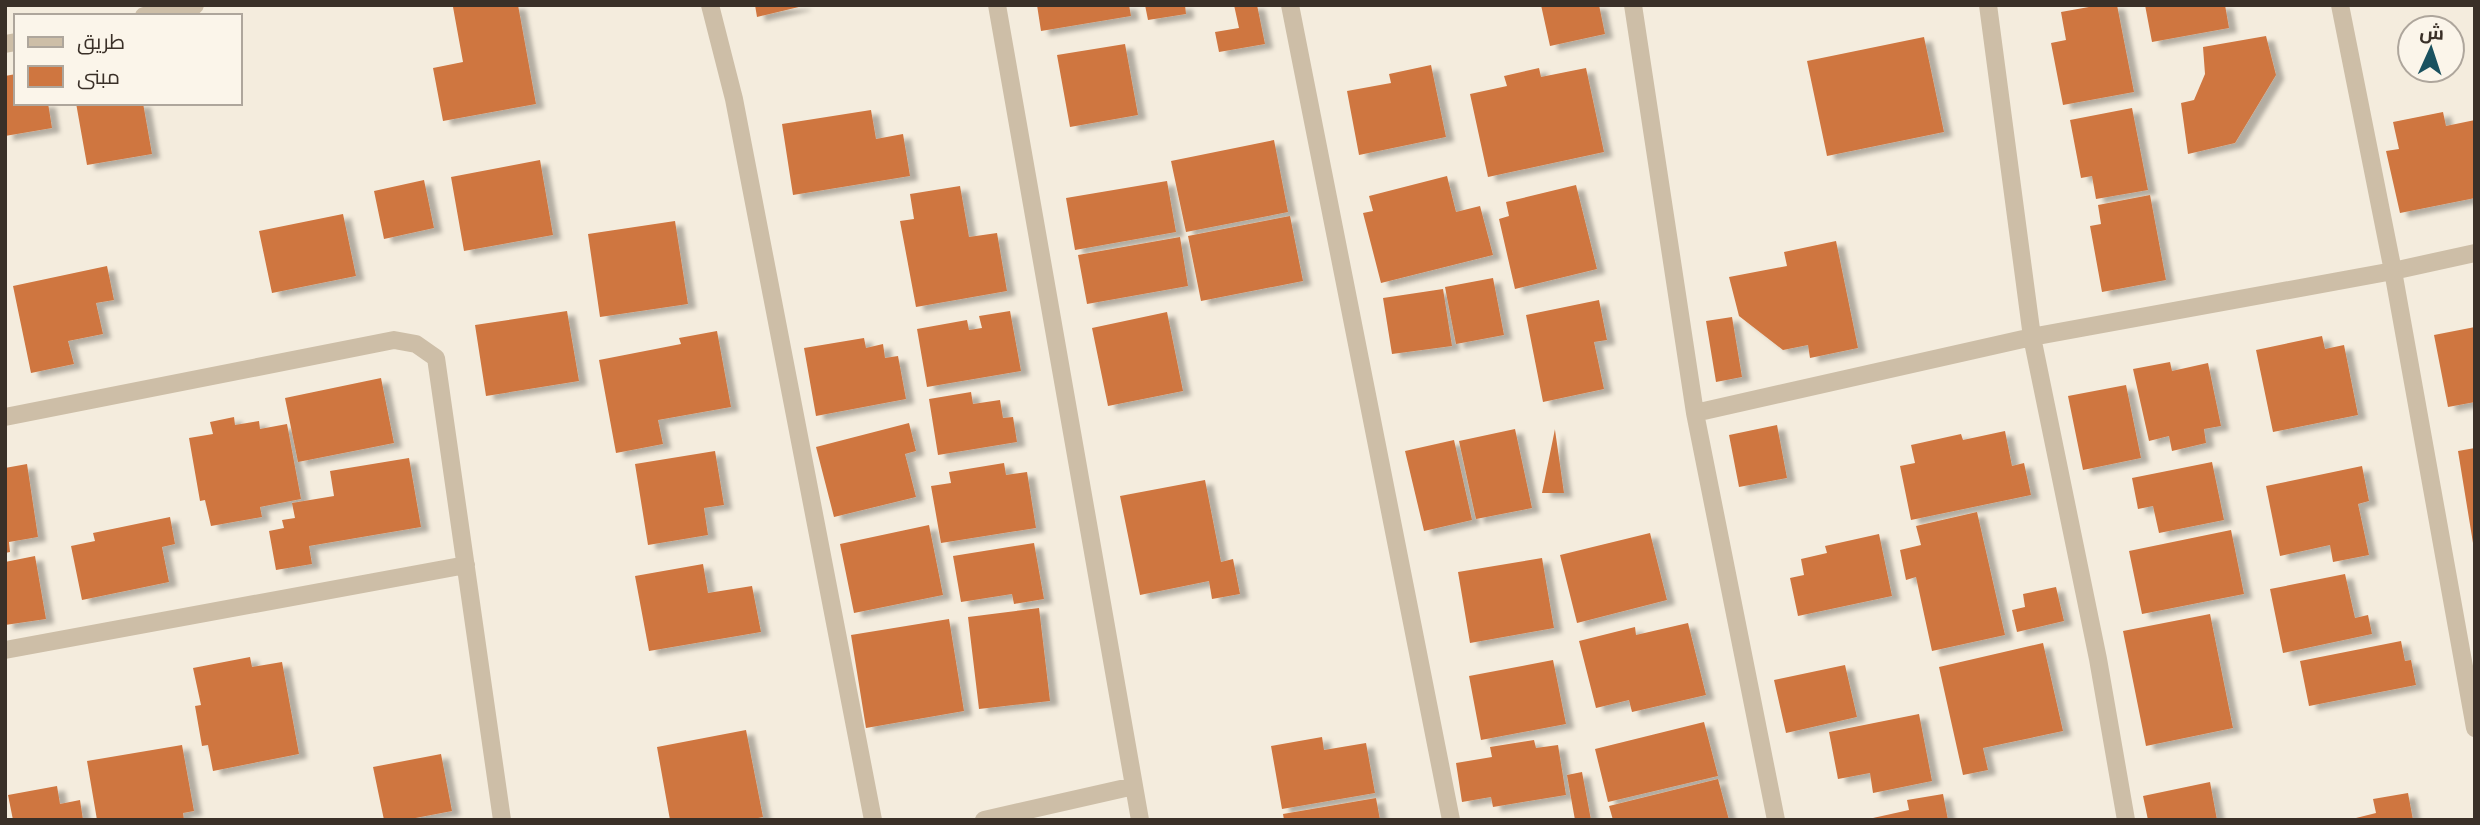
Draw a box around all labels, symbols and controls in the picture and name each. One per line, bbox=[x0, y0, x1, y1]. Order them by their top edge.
legend bbox=[14, 14, 242, 105]
north arrow bbox=[2396, 14, 2466, 84]
text: ش bbox=[2419, 19, 2445, 48]
text: طريق bbox=[77, 27, 125, 57]
text: مبنى bbox=[77, 62, 120, 92]

